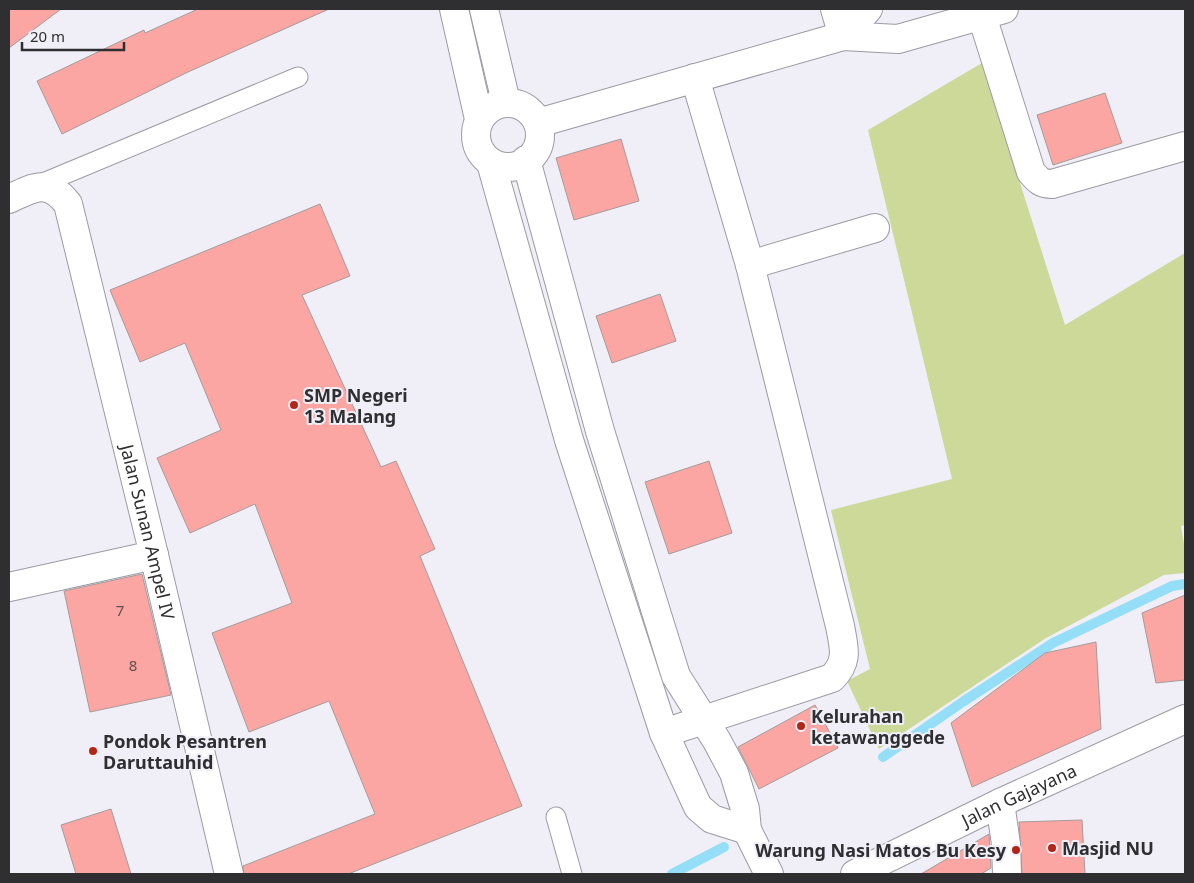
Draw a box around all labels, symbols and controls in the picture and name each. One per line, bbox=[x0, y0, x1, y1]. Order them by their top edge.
scale bar bbox=[22, 20, 125, 52]
text: 20 m bbox=[30, 26, 65, 46]
place label: SMP Negeri 13 Malang bbox=[304, 383, 408, 428]
marker: SMP Negeri 13 Malang bbox=[288, 399, 300, 411]
street label: Jalan Sunan Ampel IV bbox=[115, 440, 181, 622]
house number: 7 bbox=[116, 600, 124, 620]
house number: 8 bbox=[129, 655, 137, 675]
place label: Kelurahan ketawanggede bbox=[811, 704, 945, 749]
marker: Kelurahan ketawanggede bbox=[795, 720, 807, 732]
place label: Pondok Pesantren Daruttauhid bbox=[103, 729, 267, 774]
marker: Pondok Pesantren Daruttauhid bbox=[87, 745, 99, 757]
street label: Jalan Gajayana bbox=[956, 758, 1080, 833]
place label: Masjid NU bbox=[1062, 836, 1154, 860]
place label: Warung Nasi Matos Bu Kesy bbox=[755, 838, 1007, 862]
marker: Masjid NU bbox=[1046, 842, 1058, 854]
marker: Warung Nasi Matos Bu Kesy bbox=[1010, 844, 1022, 856]

